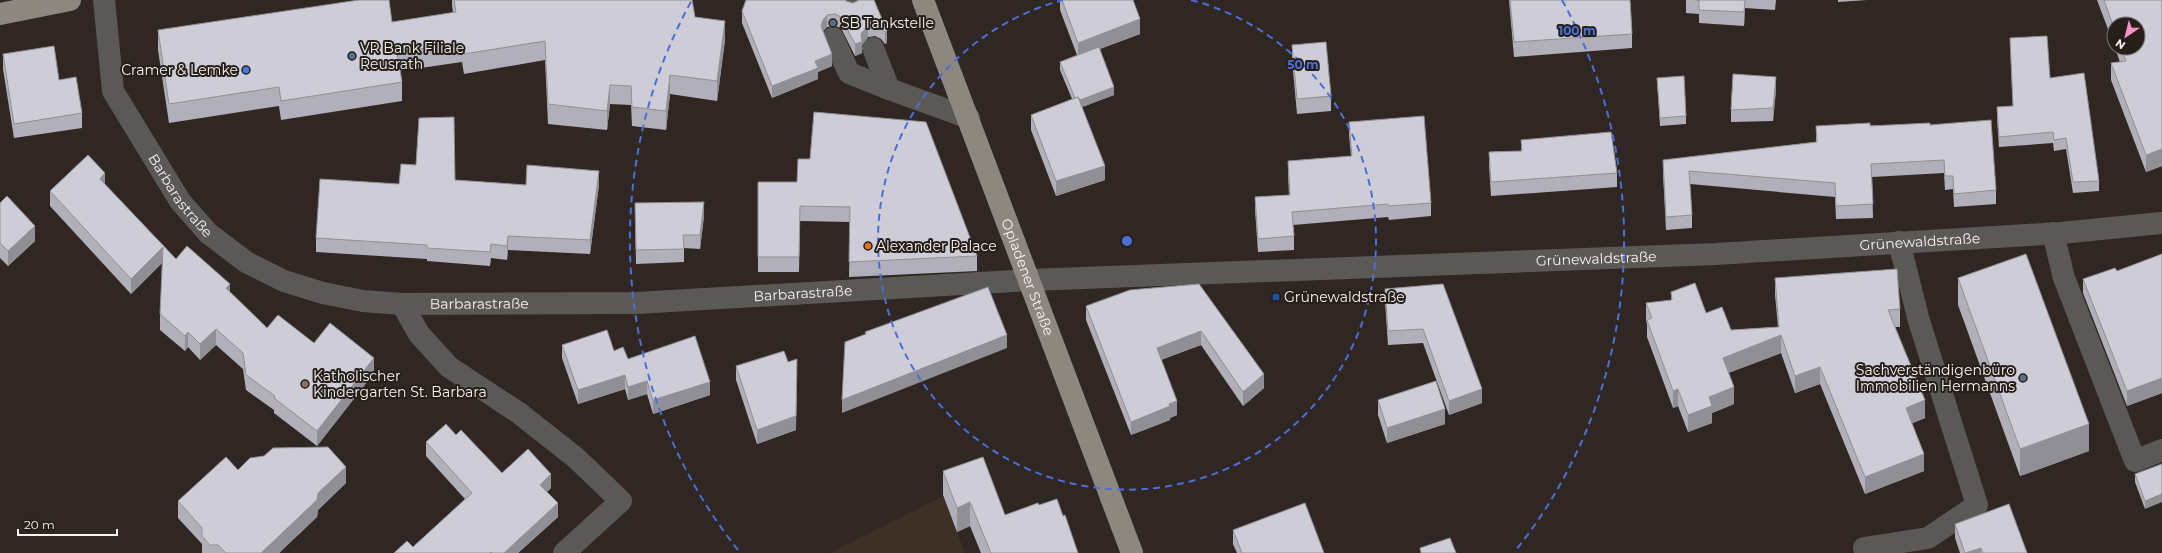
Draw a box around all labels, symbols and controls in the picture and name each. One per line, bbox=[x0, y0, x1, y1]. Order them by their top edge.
place label: SB Tankstelle bbox=[841, 14, 934, 32]
north arrow bbox=[2106, 16, 2146, 56]
marker: SB Tankstelle bbox=[828, 18, 838, 28]
text: 100 m bbox=[1559, 23, 1595, 38]
text: N bbox=[2113, 36, 2128, 52]
place label: VR Bank Filiale Reusrath bbox=[360, 39, 464, 73]
marker: VR Bank Filiale Reusrath bbox=[347, 51, 357, 61]
text: 50 m bbox=[1287, 57, 1319, 72]
place label: Cramer & Lemke bbox=[121, 61, 238, 79]
marker: Cramer & Lemke bbox=[241, 65, 251, 75]
street label: Barbarastraße bbox=[144, 150, 217, 241]
street label: Opladener Straße bbox=[997, 216, 1058, 338]
street label: Grünewaldstraße bbox=[1859, 229, 1981, 254]
centre of rings bbox=[1120, 234, 1134, 248]
place label: Alexander Palace bbox=[876, 237, 997, 255]
marker: Alexander Palace bbox=[863, 241, 873, 251]
street label: Grünewaldstraße bbox=[1535, 247, 1657, 270]
street label: Barbarastraße bbox=[753, 281, 853, 305]
place label: Grünewaldstraße bbox=[1284, 288, 1405, 306]
marker: Grünewaldstraße bbox=[1271, 292, 1281, 302]
street label: Barbarastraße bbox=[430, 294, 529, 313]
place label: Sachverständigenbüro Immobilien Hermanns bbox=[1856, 361, 2015, 395]
place label: Katholischer Kindergarten St. Barbara bbox=[313, 367, 487, 401]
marker: Sachverständigenbüro Immobilien Hermanns bbox=[2018, 373, 2028, 383]
marker: Katholischer Kindergarten St. Barbara bbox=[300, 379, 310, 389]
scale bar bbox=[18, 511, 117, 537]
text: 20 m bbox=[24, 517, 55, 532]

